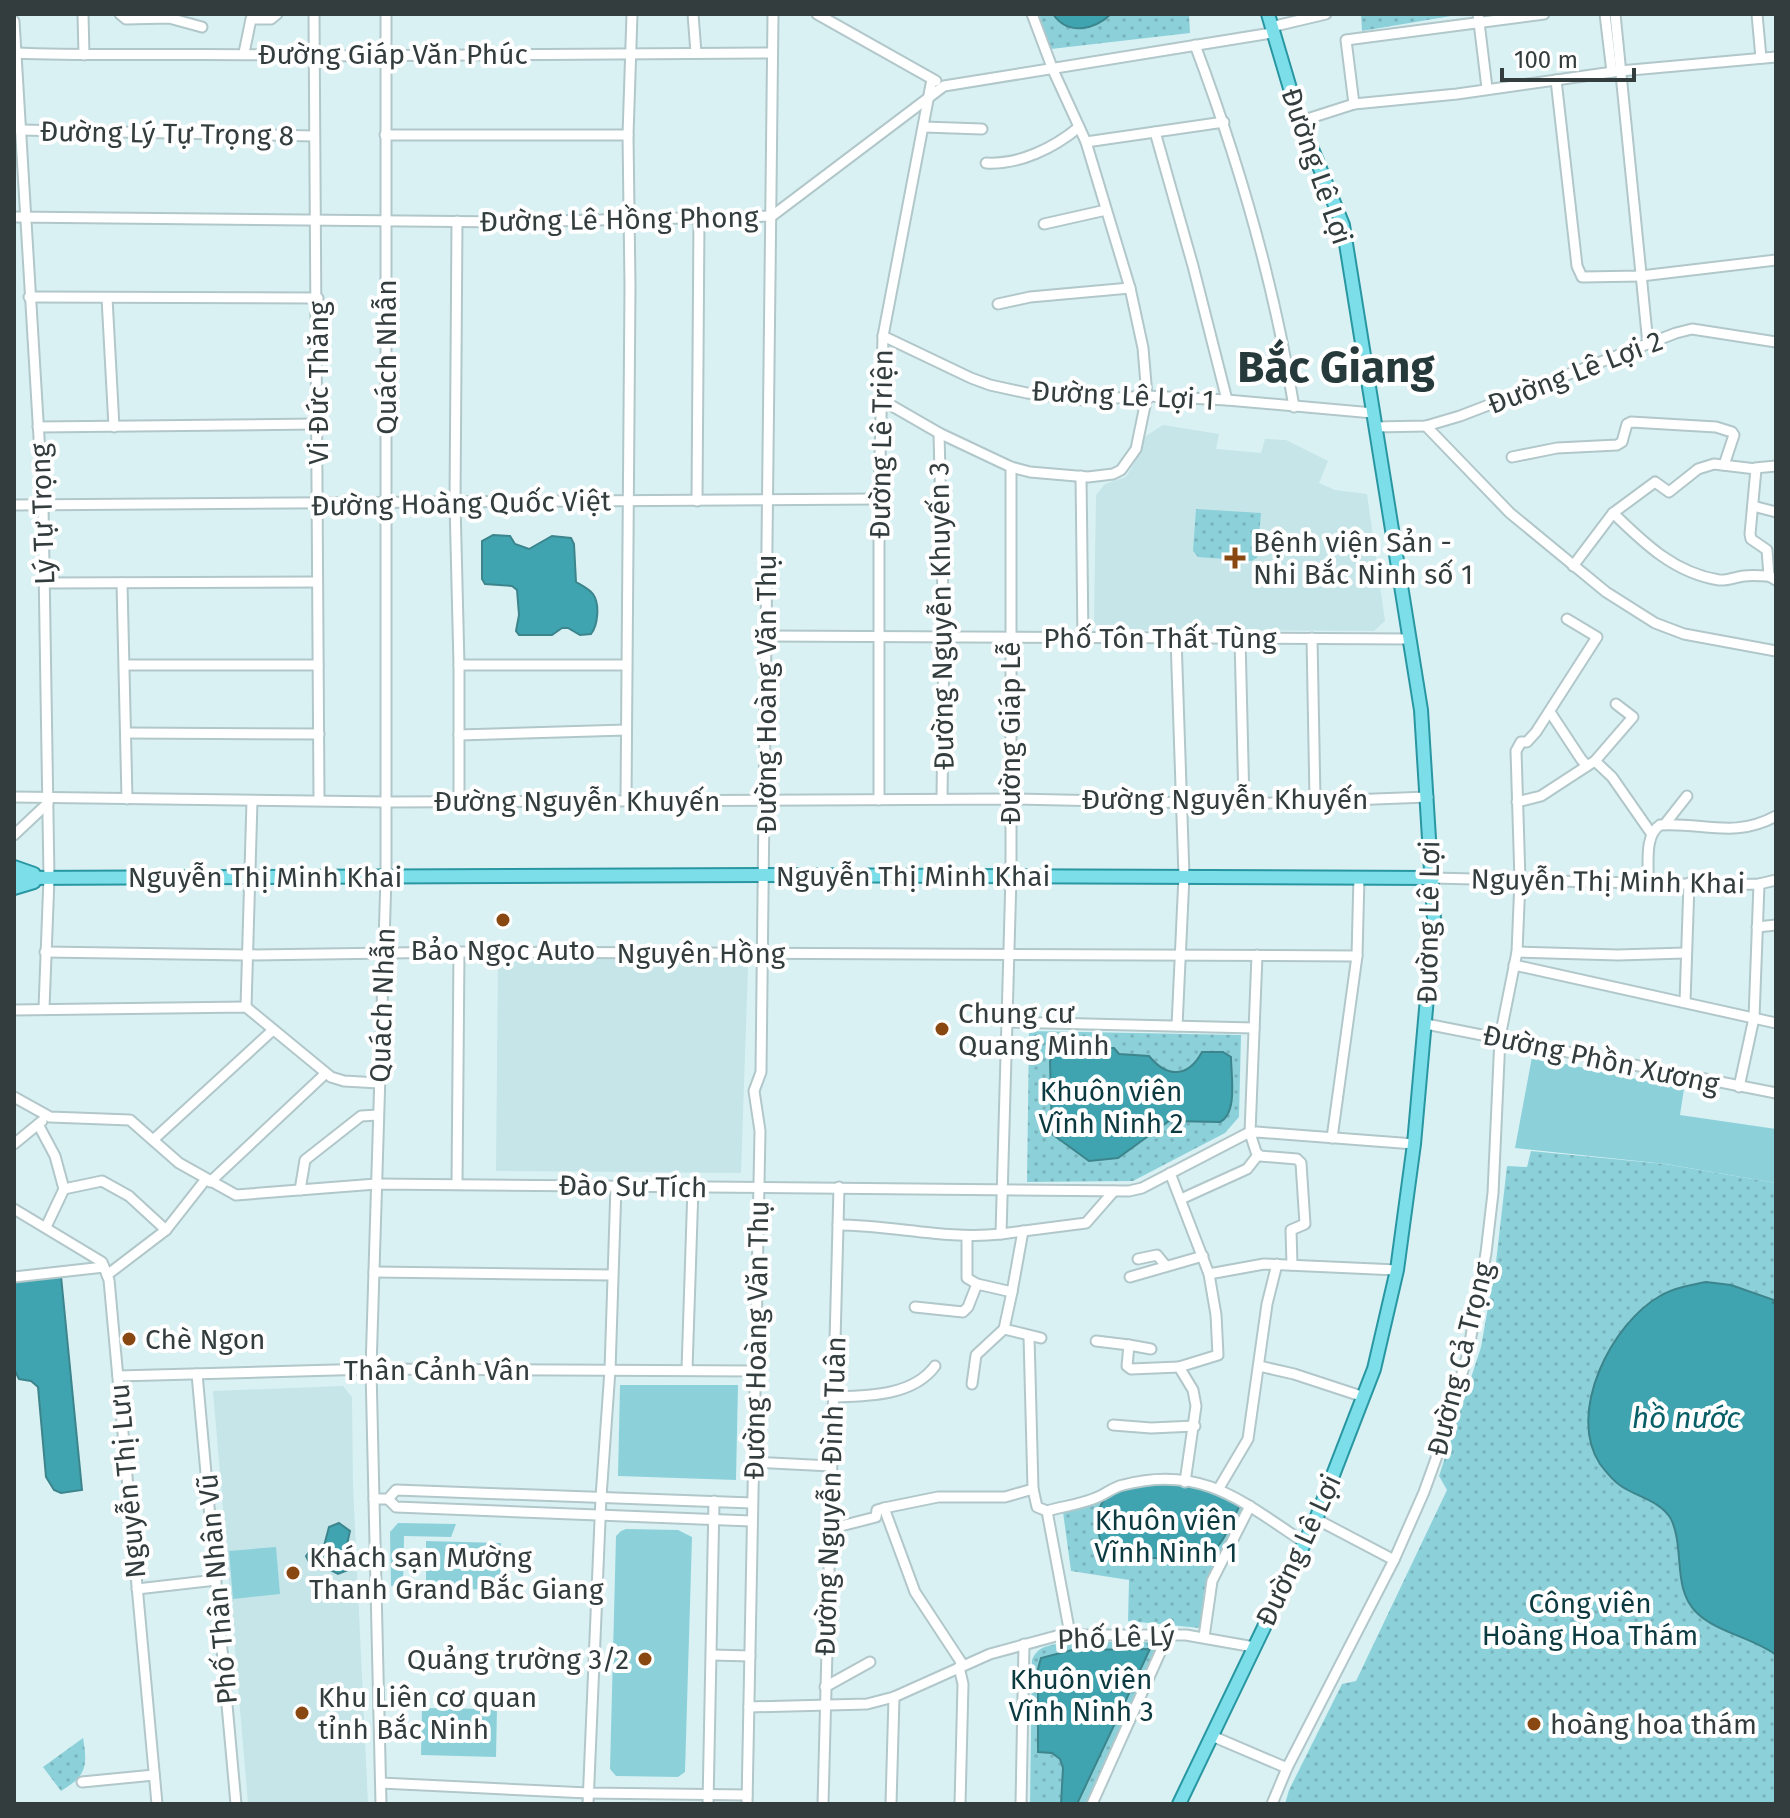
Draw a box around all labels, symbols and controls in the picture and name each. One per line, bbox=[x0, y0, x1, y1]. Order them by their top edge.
scale bar bbox=[1502, 32, 1634, 82]
street label: Đường Giáp Văn Phúc bbox=[258, 38, 528, 71]
text: 100 m bbox=[1514, 46, 1578, 74]
street label: Đường Lê Lợi bbox=[1274, 84, 1359, 249]
street label: Đường Lý Tự Trọng 8 bbox=[40, 115, 294, 152]
street label: Đường Lê Hồng Phong bbox=[479, 201, 759, 238]
street label: Quách Nhẫn bbox=[370, 279, 403, 435]
street label: Vi Đức Thăng bbox=[302, 301, 335, 465]
street label: Đường Lê Lợi 2 bbox=[1483, 324, 1667, 421]
district label: Bắc Giang bbox=[1237, 338, 1435, 394]
street label: Đường Lê Triện bbox=[863, 349, 900, 539]
street label: Đường Lê Lợi 1 bbox=[1031, 374, 1215, 417]
street label: Lý Tự Trọng bbox=[24, 442, 61, 585]
street label: Đường Nguyễn Khuyến 3 bbox=[922, 462, 961, 770]
street label: Đường Hoàng Quốc Việt bbox=[311, 484, 612, 523]
place label: Bệnh viện Sản - Nhi Bắc Ninh số 1 bbox=[1253, 526, 1473, 591]
marker: Bệnh viện Sản - Nhi Bắc Ninh số 1 bbox=[1224, 547, 1246, 569]
street label: Đường Hoàng Văn Thụ bbox=[750, 554, 783, 834]
street label: Phố Tôn Thất Tùng bbox=[1043, 622, 1277, 655]
street label: Đường Giáp Lễ bbox=[994, 641, 1027, 825]
street label: Đường Nguyễn Khuyến bbox=[1082, 783, 1368, 816]
street label: Đường Nguyễn Khuyến bbox=[434, 785, 720, 818]
street label: Đường Lê Lợi bbox=[1411, 840, 1446, 1004]
street label: Nguyễn Thị Minh Khai bbox=[776, 860, 1050, 893]
street label: Nguyễn Thị Minh Khai bbox=[128, 861, 402, 894]
street label: Nguyễn Thị Minh Khai bbox=[1470, 863, 1746, 900]
marker: Bảo Ngọc Auto bbox=[494, 911, 512, 929]
street label: Quách Nhẫn bbox=[363, 927, 402, 1083]
place label: Bảo Ngọc Auto bbox=[411, 934, 595, 967]
street label: Nguyên Hồng bbox=[617, 937, 786, 970]
place label: Chung cư Quang Minh bbox=[958, 997, 1110, 1062]
street label: Đường Phồn Xương bbox=[1480, 1018, 1722, 1101]
marker: Chung cư Quang Minh bbox=[933, 1020, 951, 1038]
park label: Khuôn viên Vĩnh Ninh 2 bbox=[1038, 1075, 1184, 1140]
street label: Đào Sư Tích bbox=[558, 1169, 708, 1204]
street label: Đường Hoàng Văn Thụ bbox=[738, 1200, 775, 1480]
street label: Đường Cả Trọng bbox=[1420, 1258, 1501, 1459]
place label: Chè Ngon bbox=[145, 1323, 266, 1356]
marker: Chè Ngon bbox=[120, 1330, 138, 1348]
street label: Đường Nguyễn Đình Tuân bbox=[808, 1336, 853, 1656]
street label: Thân Cảnh Vân bbox=[344, 1354, 530, 1387]
street label: Nguyễn Thị Lưu bbox=[103, 1382, 152, 1580]
water label: hồ nước bbox=[1632, 1400, 1741, 1436]
street label: Đường Lê Lợi bbox=[1249, 1469, 1348, 1631]
street label: Phố Thân Nhân Vũ bbox=[191, 1472, 244, 1706]
park label: Khuôn viên Vĩnh Ninh 1 bbox=[1094, 1504, 1238, 1569]
place label: Khách sạn Mường Thanh Grand Bắc Giang bbox=[309, 1541, 604, 1606]
marker: Khách sạn Mường Thanh Grand Bắc Giang bbox=[284, 1564, 302, 1582]
park label: Công viên Hoàng Hoa Thám bbox=[1482, 1587, 1698, 1652]
street label: Phố Lê Lý bbox=[1057, 1619, 1176, 1656]
place label: Quảng trường 3/2 bbox=[407, 1643, 629, 1676]
marker: Quảng trường 3/2 bbox=[636, 1650, 654, 1668]
park label: Khuôn viên Vĩnh Ninh 3 bbox=[1008, 1663, 1154, 1728]
place label: Khu Liên cơ quan tỉnh Bắc Ninh bbox=[318, 1681, 537, 1746]
marker: Khu Liên cơ quan tỉnh Bắc Ninh bbox=[293, 1704, 311, 1722]
place label: hoàng hoa thám bbox=[1550, 1708, 1757, 1741]
marker: hoàng hoa thám bbox=[1525, 1715, 1543, 1733]

